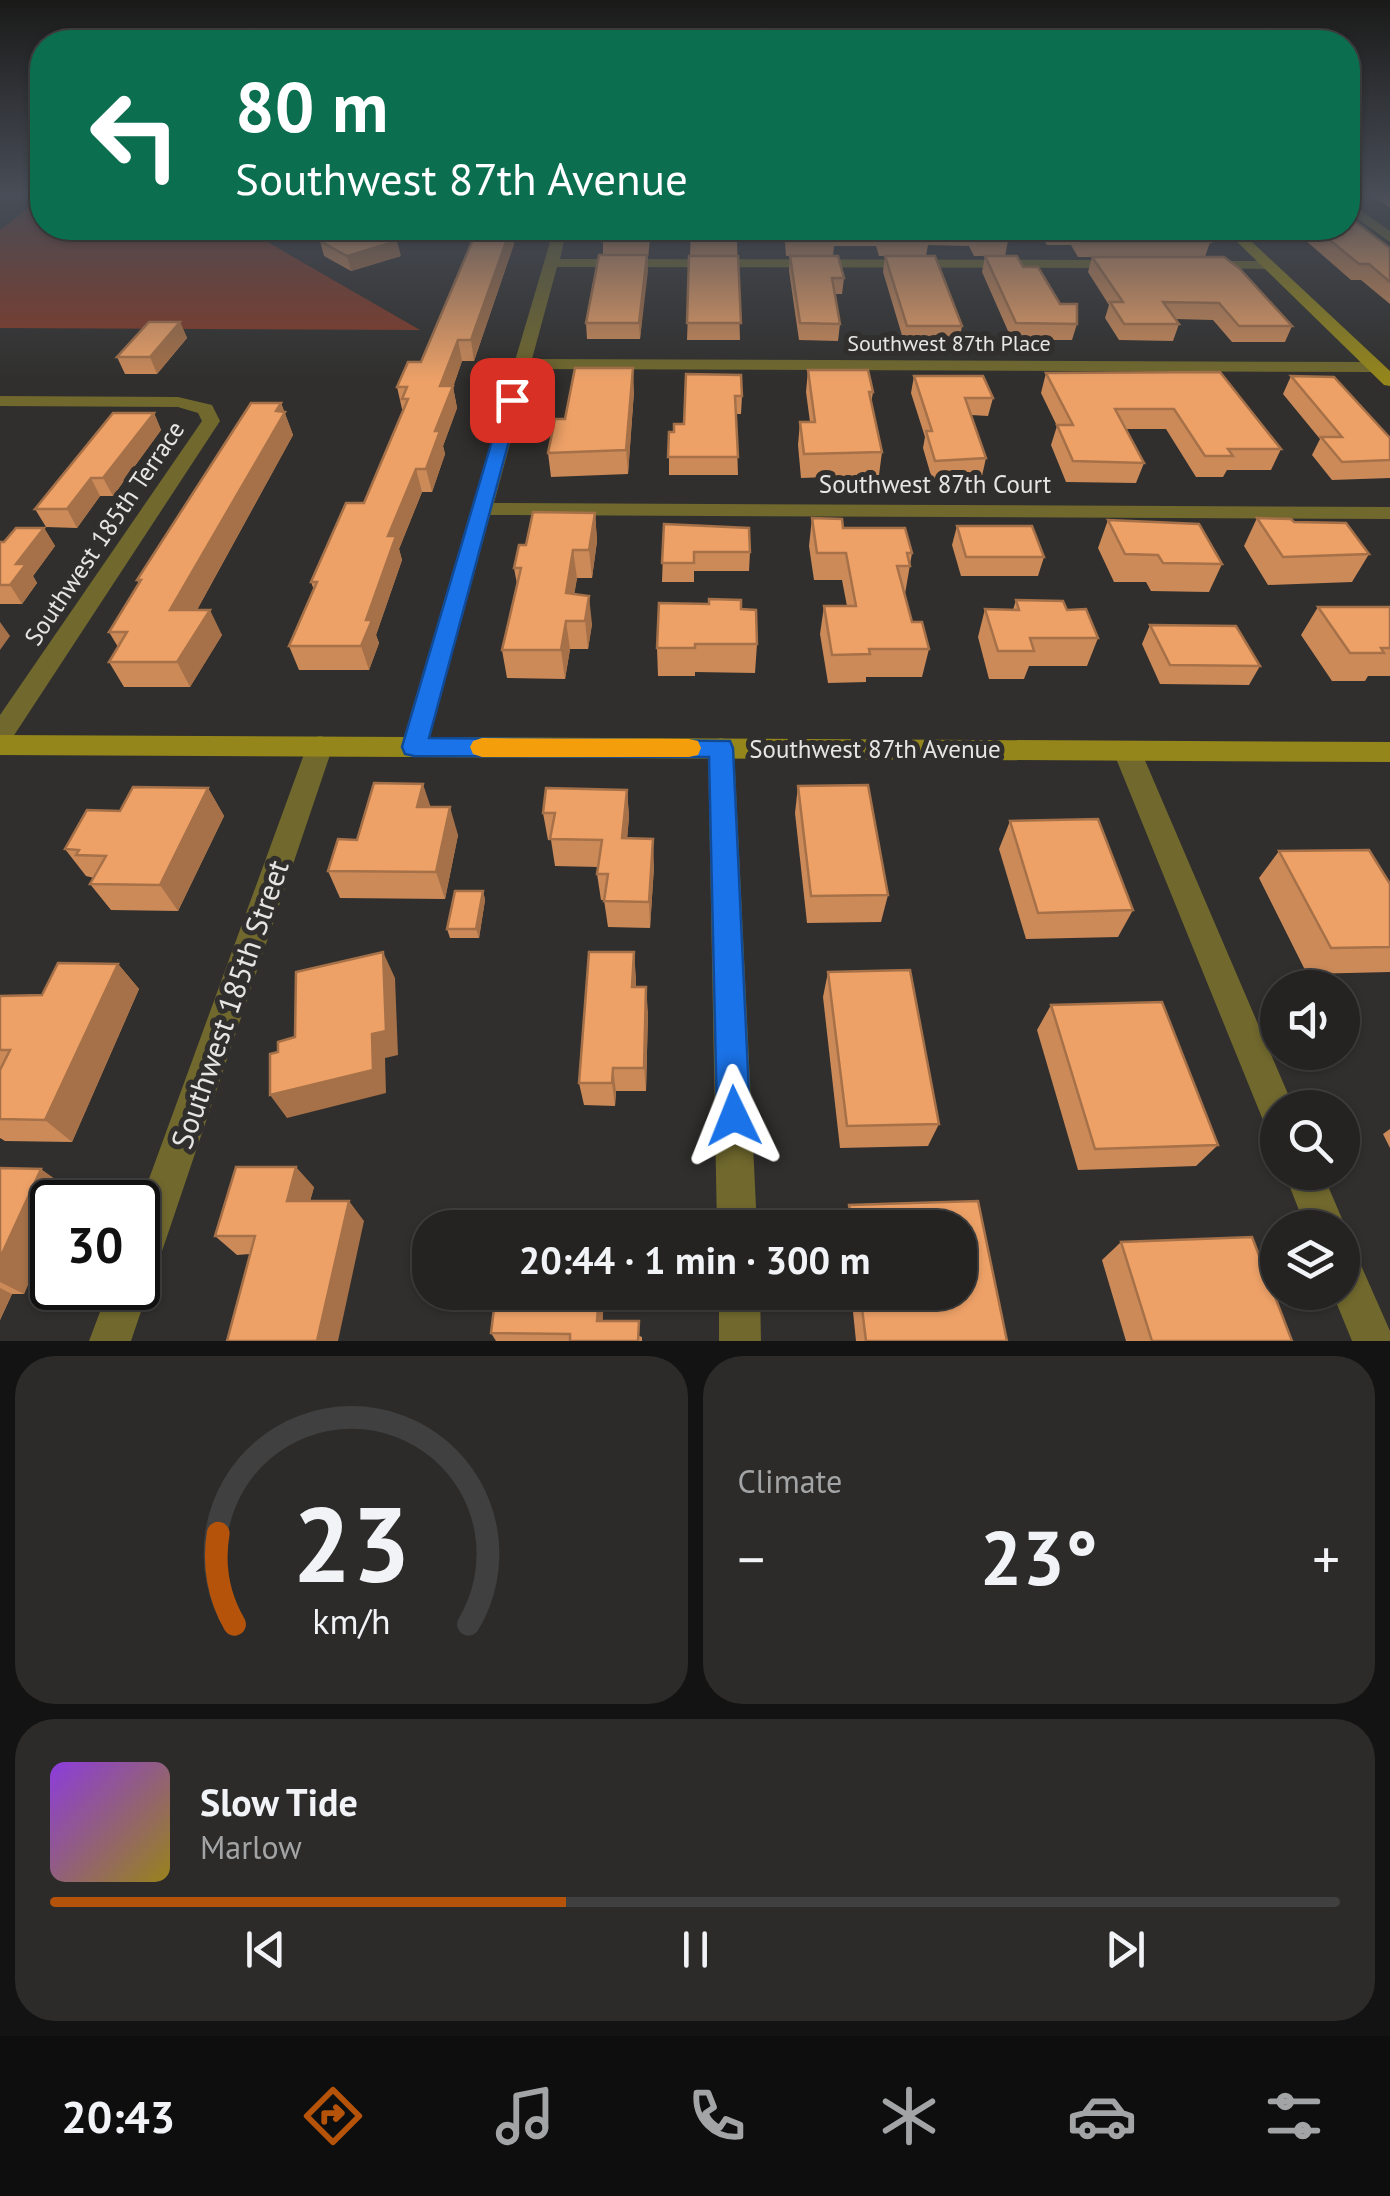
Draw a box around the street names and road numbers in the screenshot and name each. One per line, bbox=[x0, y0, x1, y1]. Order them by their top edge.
street label: Southwest 87th Place bbox=[847, 329, 1051, 357]
street label: Southwest 185th Terrace bbox=[17, 415, 191, 651]
street label: Southwest 87th Court bbox=[819, 468, 1052, 500]
street label: Southwest 87th Avenue bbox=[749, 733, 1001, 765]
street label: Southwest 185th Street bbox=[161, 855, 297, 1153]

